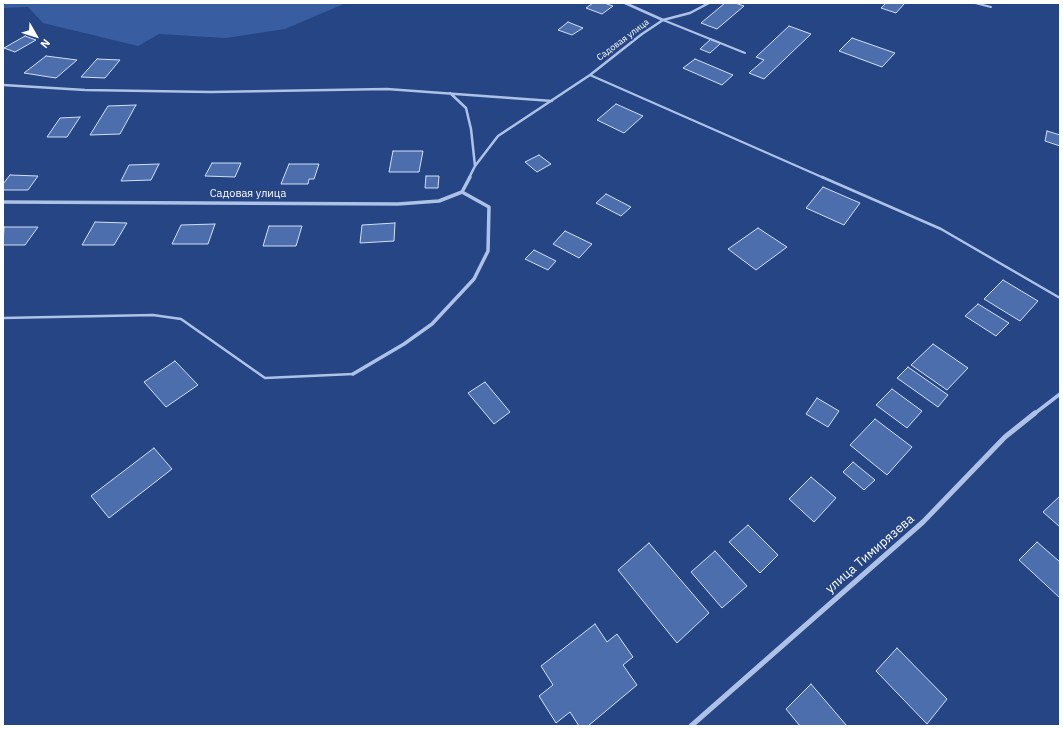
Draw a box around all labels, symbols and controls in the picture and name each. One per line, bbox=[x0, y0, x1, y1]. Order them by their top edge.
north arrow bbox=[16, 16, 56, 56]
street label: Садовая улица bbox=[595, 17, 651, 63]
text: N bbox=[37, 36, 53, 51]
street label: Садовая улица bbox=[210, 187, 286, 201]
street label: улица Тимирязева bbox=[822, 511, 918, 597]

